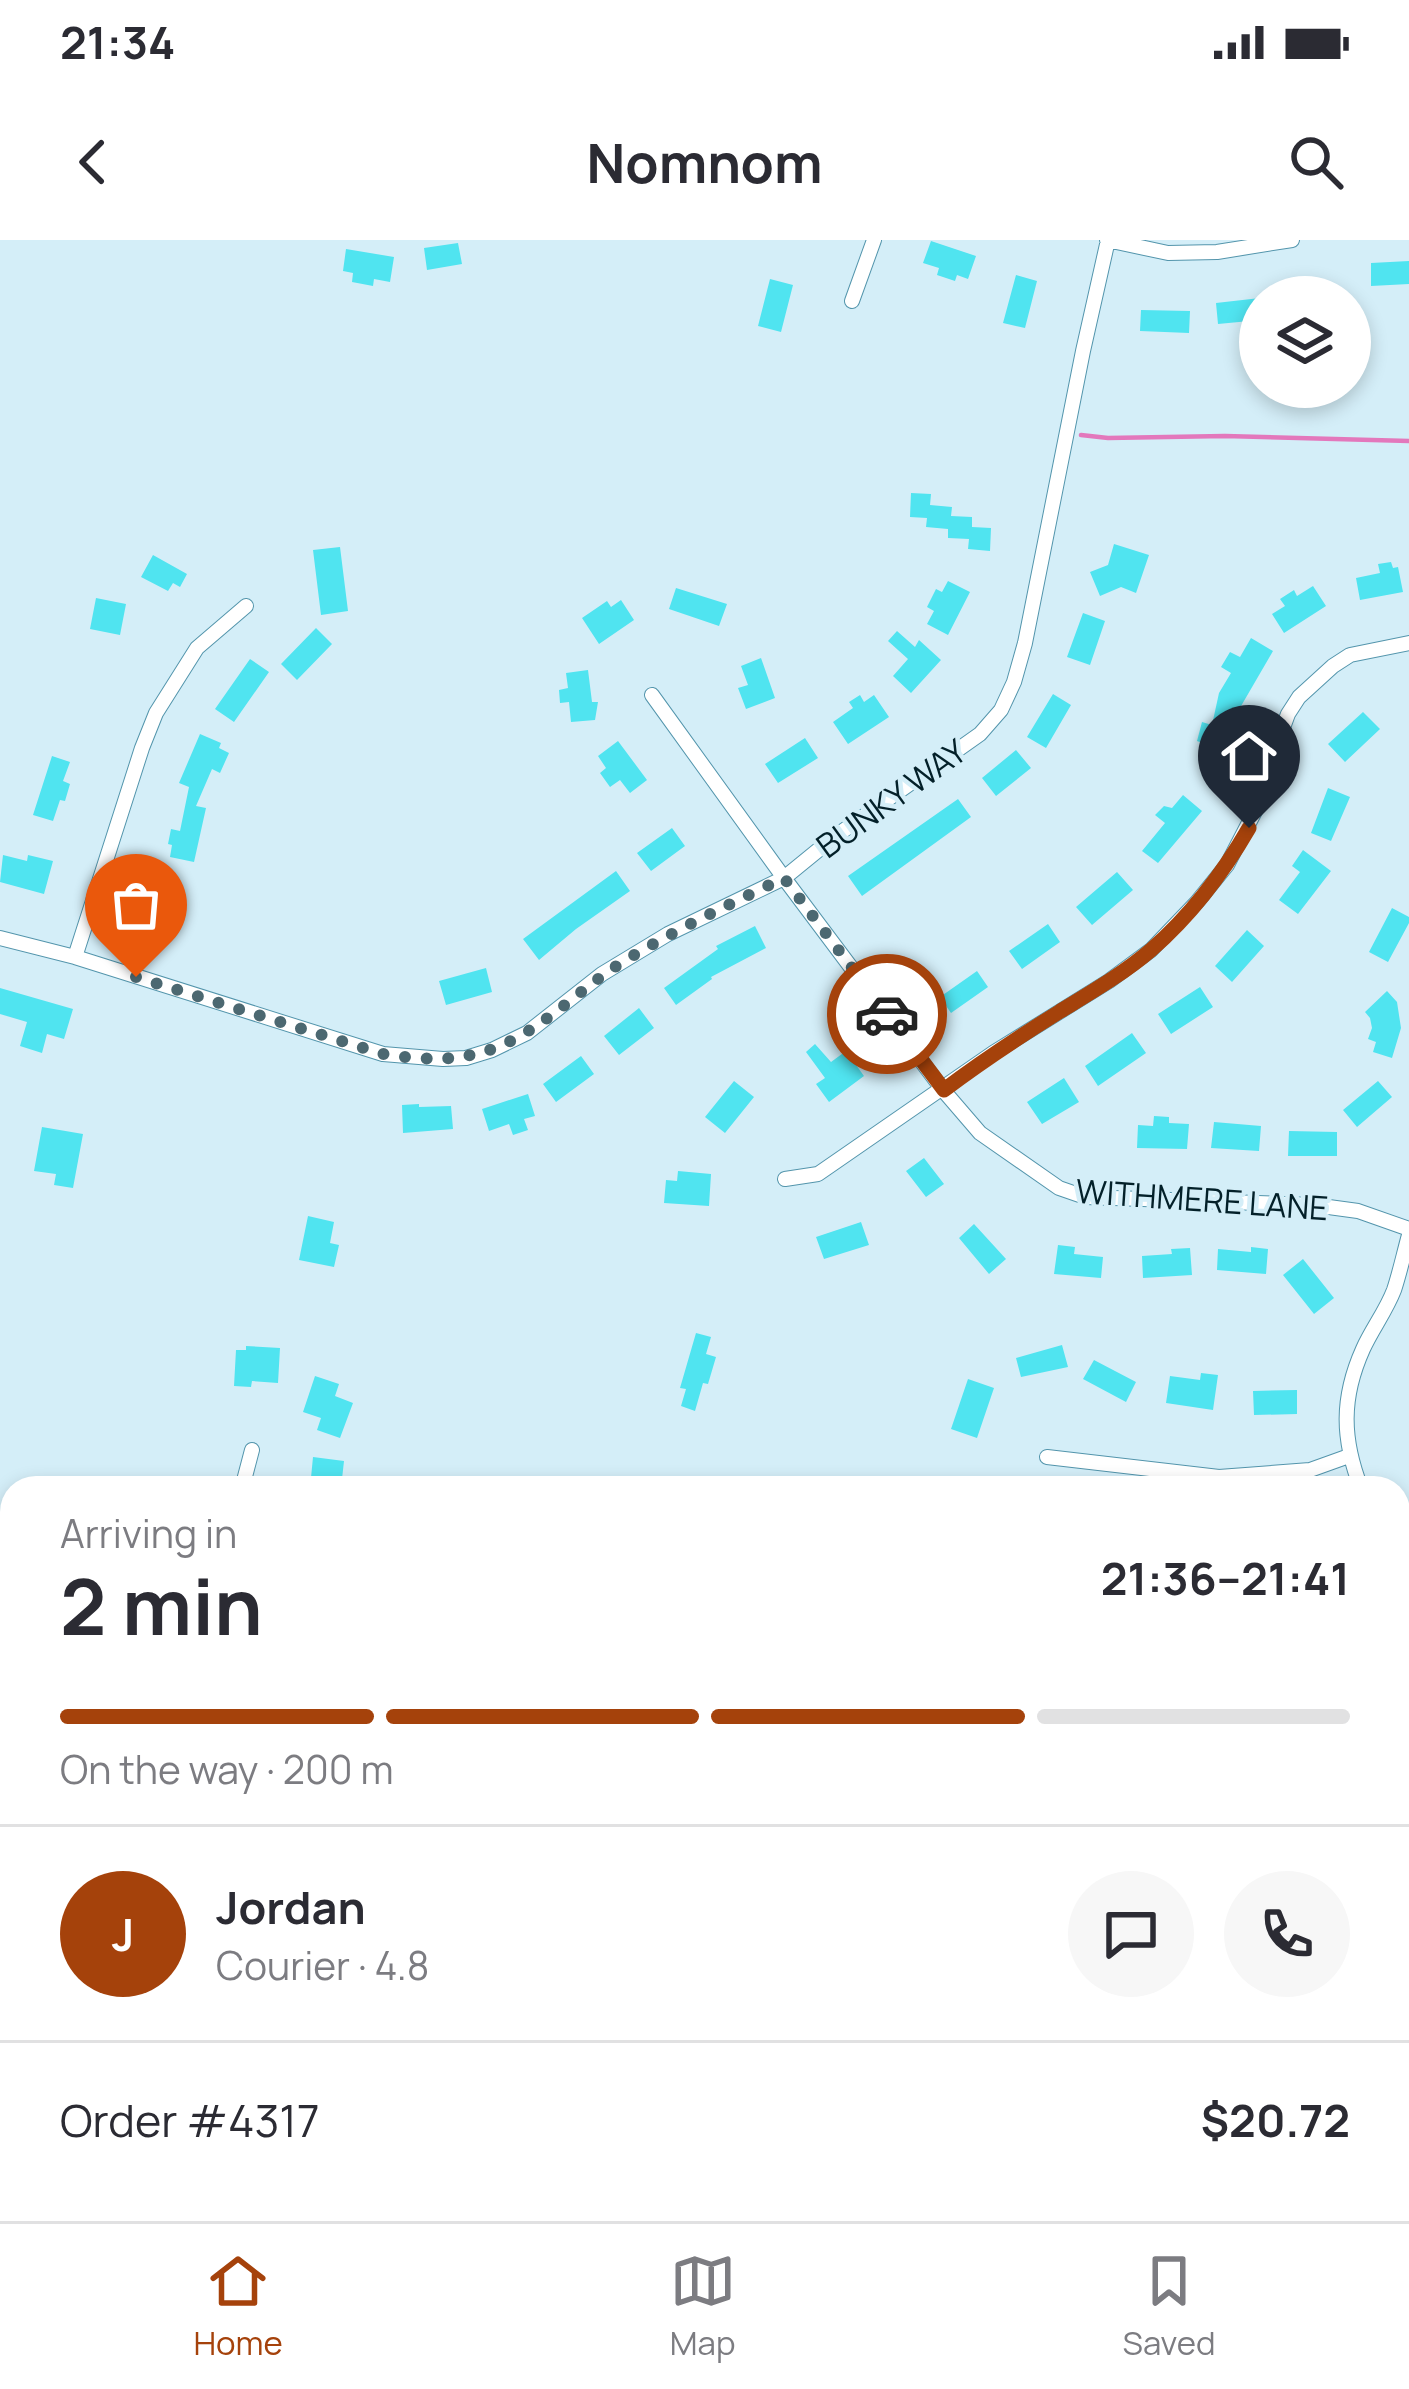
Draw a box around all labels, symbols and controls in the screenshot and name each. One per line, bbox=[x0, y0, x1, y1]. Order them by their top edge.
text: 21:34 bbox=[60, 11, 175, 73]
text: Nomnom bbox=[587, 125, 822, 199]
icon: back bbox=[60, 129, 126, 195]
icon: search bbox=[1283, 129, 1349, 195]
map controls bbox=[1239, 276, 1371, 408]
button: layers bbox=[1239, 276, 1371, 408]
pin bbox=[1198, 705, 1300, 828]
icon: home bbox=[1216, 723, 1282, 789]
street label: BUNKY WAY bbox=[807, 728, 976, 868]
pin bbox=[85, 854, 187, 977]
icon: bag bbox=[103, 872, 169, 938]
courier bbox=[827, 954, 947, 1074]
icon: car bbox=[854, 981, 920, 1047]
street label: WITHMERE LANE bbox=[1074, 1168, 1330, 1230]
text: Arriving in bbox=[60, 1506, 237, 1560]
text: 21:36–21:41 bbox=[1101, 1547, 1350, 1609]
text: 2 min bbox=[60, 1552, 263, 1658]
text: On the way · 200 m bbox=[60, 1742, 394, 1796]
button: chat bbox=[1068, 1871, 1194, 1997]
button: phone bbox=[1224, 1871, 1350, 1997]
text: Jordan bbox=[216, 1876, 366, 1938]
text: J bbox=[112, 1903, 134, 1965]
text: Courier · 4.8 bbox=[216, 1938, 429, 1992]
text: Order #4317 bbox=[60, 2089, 320, 2151]
text: $20.72 bbox=[1201, 2089, 1350, 2151]
tab: Home bbox=[193, 2248, 283, 2365]
tab: Map bbox=[670, 2248, 736, 2365]
tab: Saved bbox=[1123, 2248, 1216, 2365]

